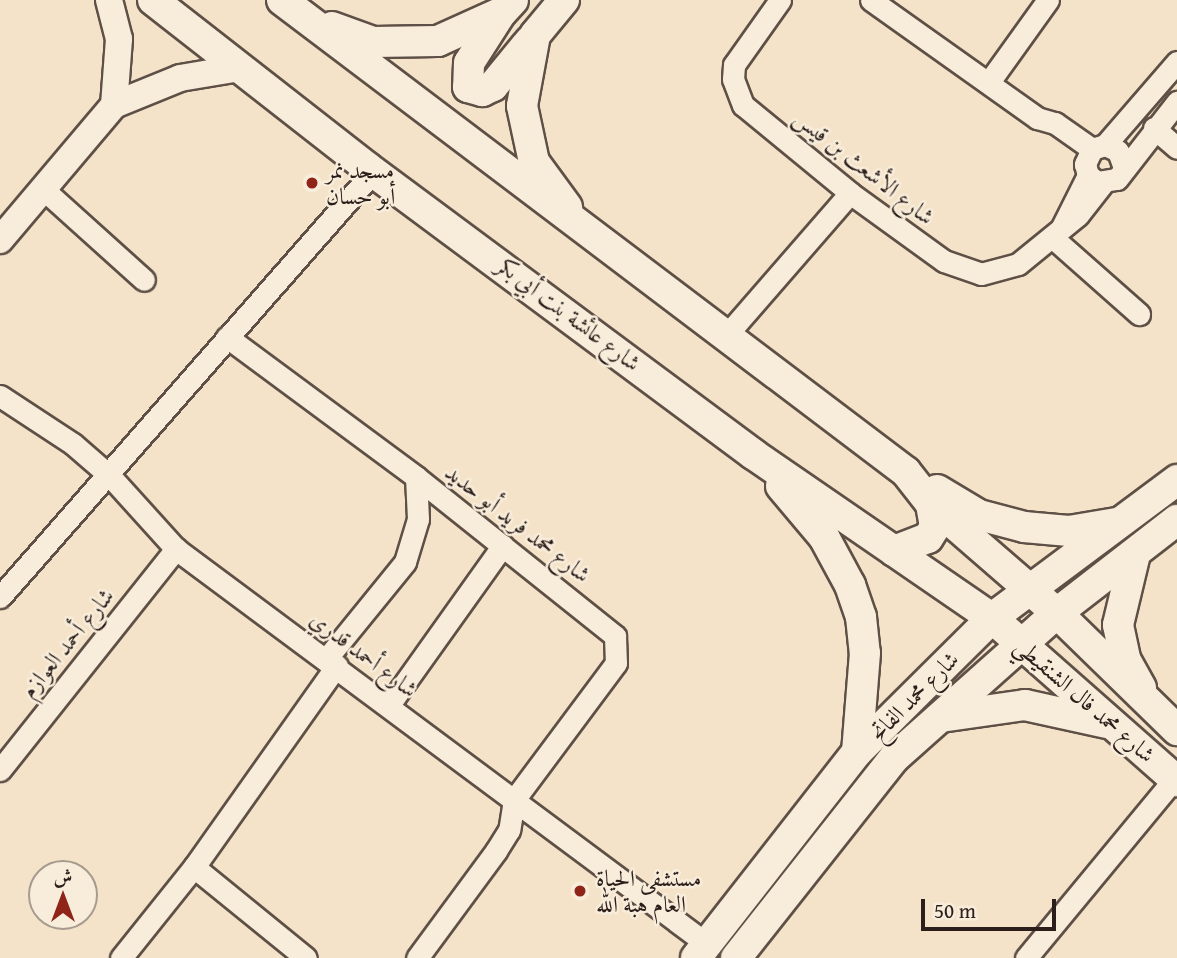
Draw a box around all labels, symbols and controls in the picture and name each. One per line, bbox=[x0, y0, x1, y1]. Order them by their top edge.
street label: شارع الأشعث بن قيس bbox=[788, 103, 940, 231]
place label: مسجد نمر أبو حسان bbox=[326, 156, 395, 210]
marker: مسجد نمر أبو حسان bbox=[304, 175, 320, 191]
street label: شارع عائشة بنت أبي بكر bbox=[492, 251, 646, 377]
street label: شارع محمد فريد أبو حديد bbox=[440, 458, 596, 588]
street label: شارع أحمد العوازم bbox=[14, 583, 120, 703]
street label: شارع أحمد قدري bbox=[305, 605, 423, 703]
street label: شارع محمد فال الشنقيطي bbox=[1009, 632, 1161, 768]
street label: شارع محمد الفاتح bbox=[863, 645, 965, 747]
north arrow bbox=[28, 860, 98, 930]
text: ش bbox=[54, 862, 72, 890]
place label: مستشفى الحياة العام هبة الله bbox=[596, 864, 701, 918]
marker: مستشفى الحياة العام هبة الله bbox=[570, 881, 590, 901]
scale bar bbox=[925, 884, 1060, 928]
text: 50 m bbox=[934, 895, 976, 926]

